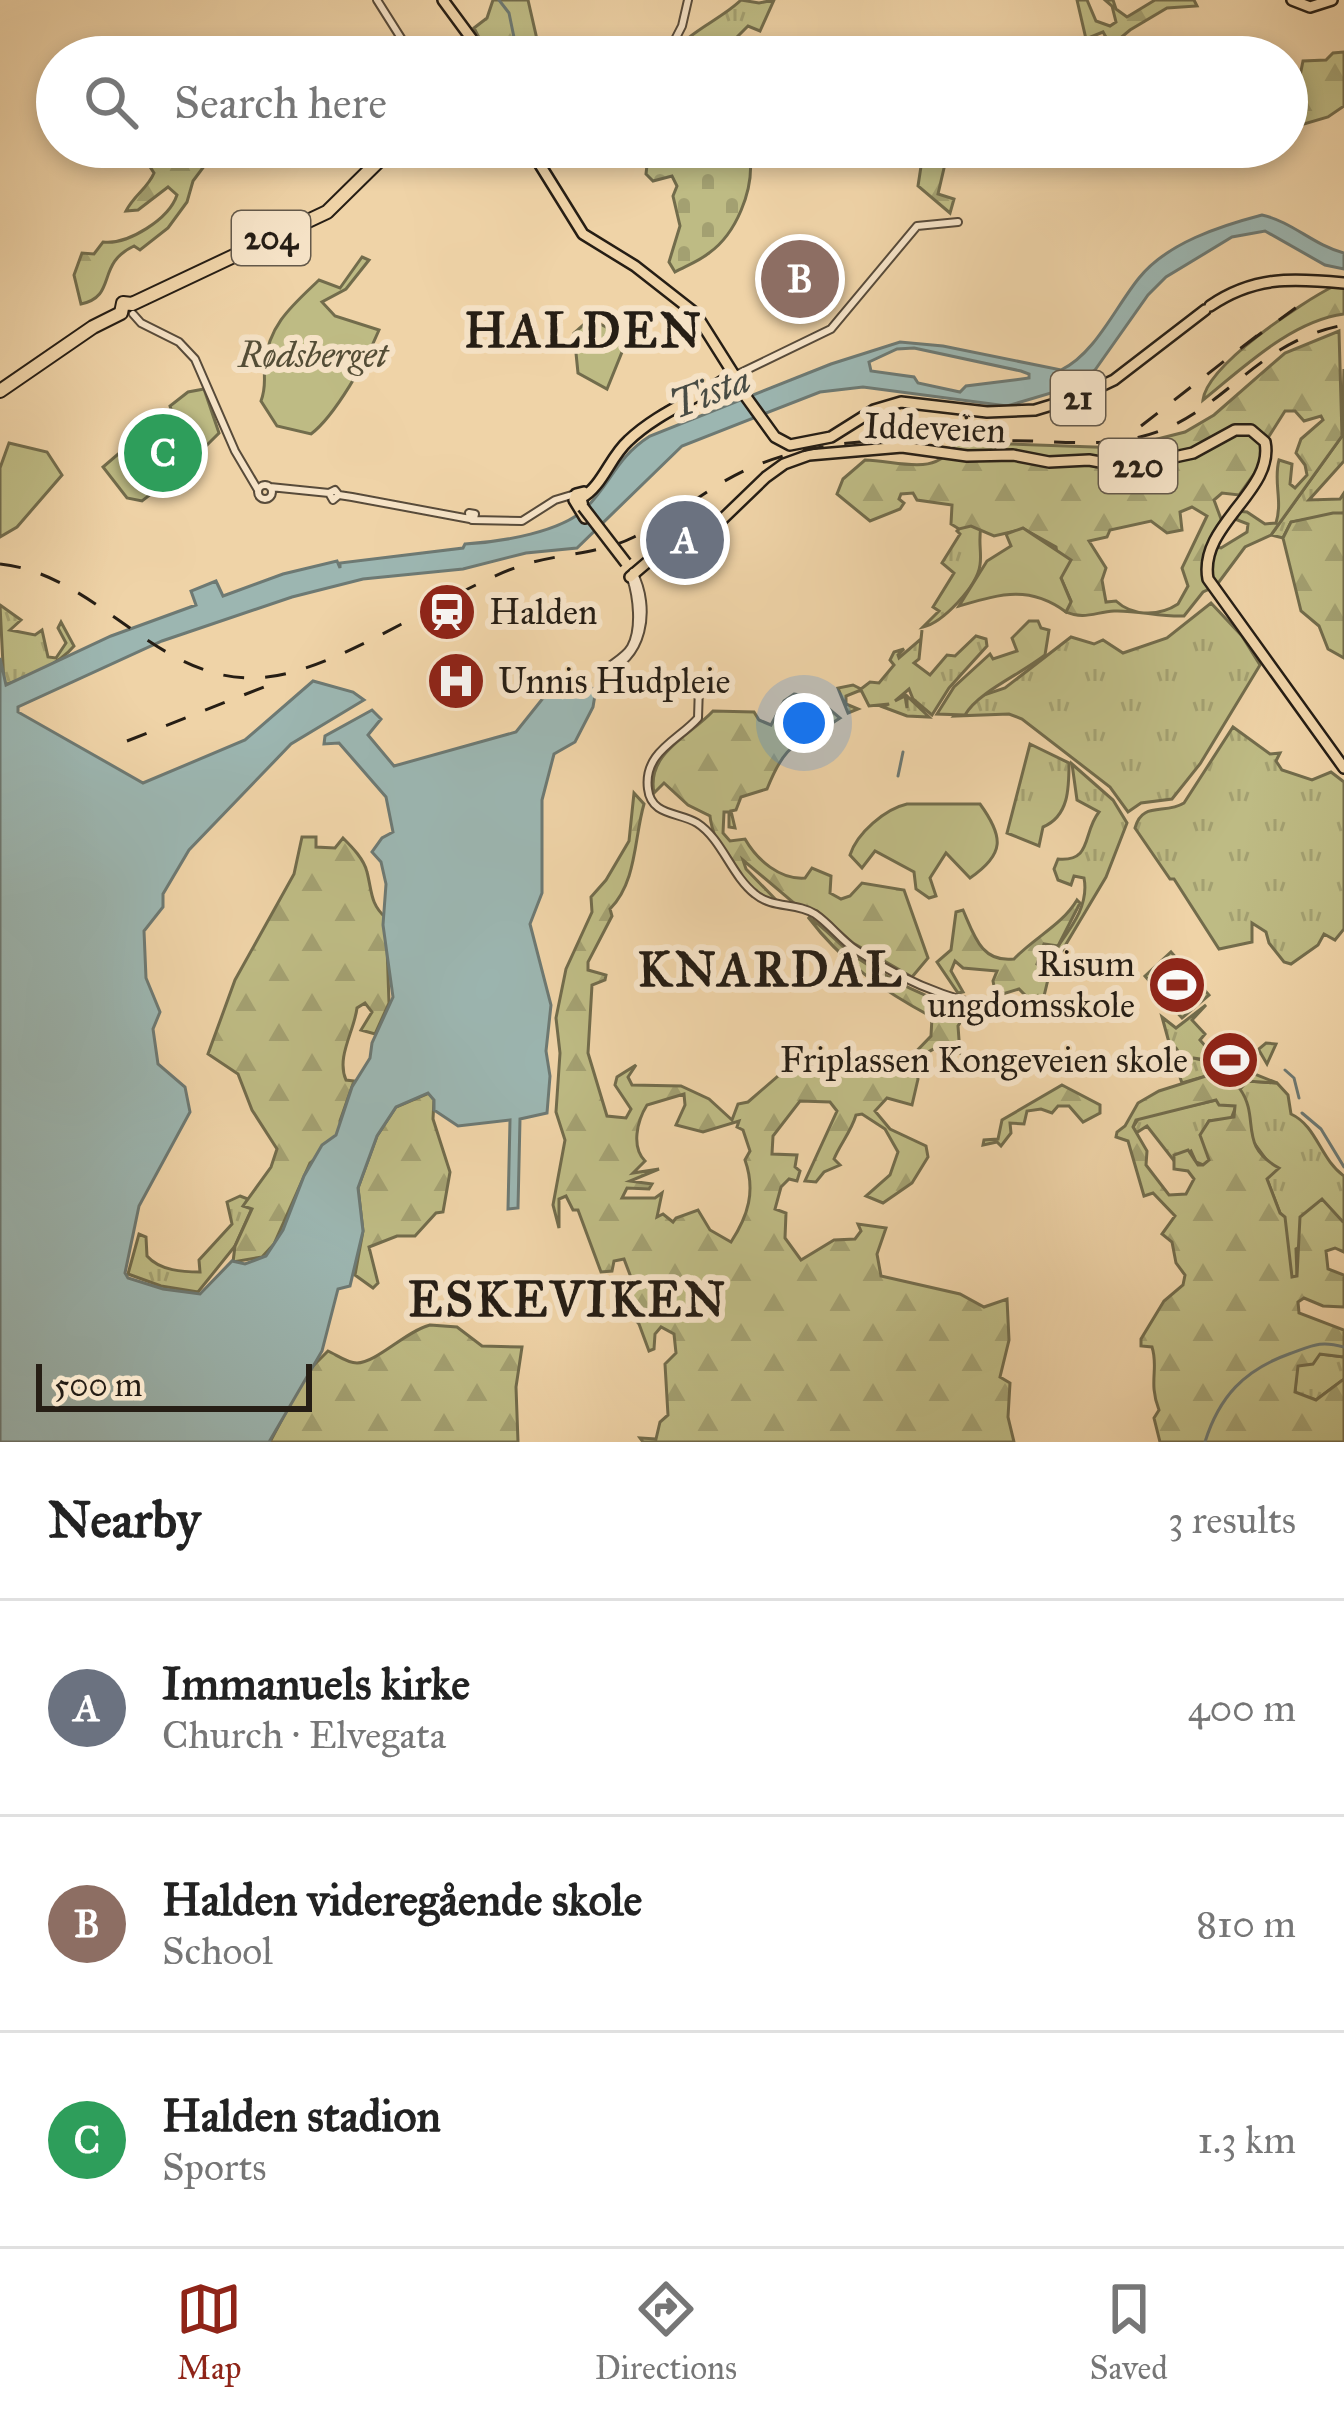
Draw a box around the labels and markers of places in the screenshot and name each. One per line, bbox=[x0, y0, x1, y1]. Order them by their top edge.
pin: B bbox=[761, 234, 839, 324]
pin: C bbox=[124, 408, 202, 498]
pin: A bbox=[646, 495, 724, 585]
station icon: Halden bbox=[416, 581, 478, 643]
place label: Halden bbox=[489, 590, 598, 634]
hospital icon: Unnis Hudpleie bbox=[425, 650, 487, 712]
place label: Unnis Hudpleie bbox=[498, 659, 730, 703]
place label: Risum ungdomsskole bbox=[928, 942, 1135, 1027]
sports icon: Risum ungdomsskole bbox=[1146, 954, 1208, 1016]
sports icon: Friplassen Kongeveien skole bbox=[1199, 1029, 1261, 1091]
place label: Friplassen Kongeveien skole bbox=[780, 1038, 1188, 1082]

